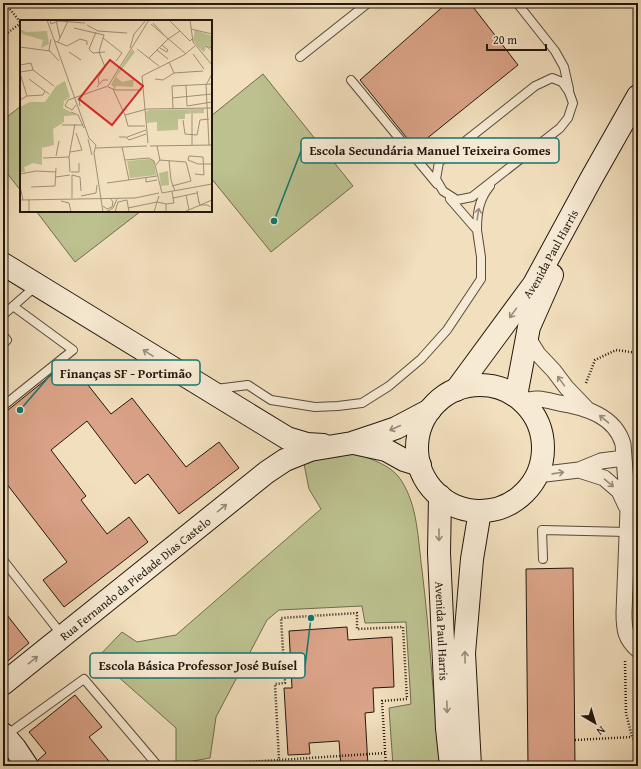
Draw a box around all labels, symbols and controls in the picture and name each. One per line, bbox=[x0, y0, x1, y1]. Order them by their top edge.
inset map bbox=[20, 20, 212, 212]
scale bar bbox=[487, 26, 546, 52]
text: 20 m bbox=[493, 31, 517, 48]
callout: Escola Secundária Manuel Teixeira Gomes bbox=[301, 138, 559, 163]
text: Escola Secundária Manuel Teixeira Gomes bbox=[309, 141, 551, 160]
street label: Avenida Paul Harris bbox=[518, 206, 582, 301]
one-way arrow bbox=[474, 208, 482, 221]
one-way arrow bbox=[509, 307, 517, 318]
one-way arrow bbox=[142, 348, 154, 356]
callout: Finanças SF - Portimão bbox=[52, 360, 200, 385]
text: Finanças SF - Portimão bbox=[60, 364, 192, 383]
one-way arrow bbox=[557, 376, 566, 387]
one-way arrow bbox=[599, 414, 610, 423]
one-way arrow bbox=[389, 424, 401, 432]
one-way arrow bbox=[551, 469, 564, 477]
one-way arrow bbox=[604, 478, 615, 487]
one-way arrow bbox=[217, 504, 228, 513]
street label: Rua Fernando da Piedade Dias Castelo bbox=[56, 512, 214, 644]
one-way arrow bbox=[435, 528, 443, 541]
street label: Avenida Paul Harris bbox=[432, 581, 453, 681]
one-way arrow bbox=[461, 651, 468, 664]
callout: Escola Básica Professor José Buísel bbox=[90, 653, 305, 678]
one-way arrow bbox=[28, 656, 39, 664]
text: Escola Básica Professor José Buísel bbox=[99, 656, 297, 675]
one-way arrow bbox=[443, 700, 450, 713]
north arrow bbox=[575, 703, 615, 743]
text: N bbox=[593, 722, 609, 740]

